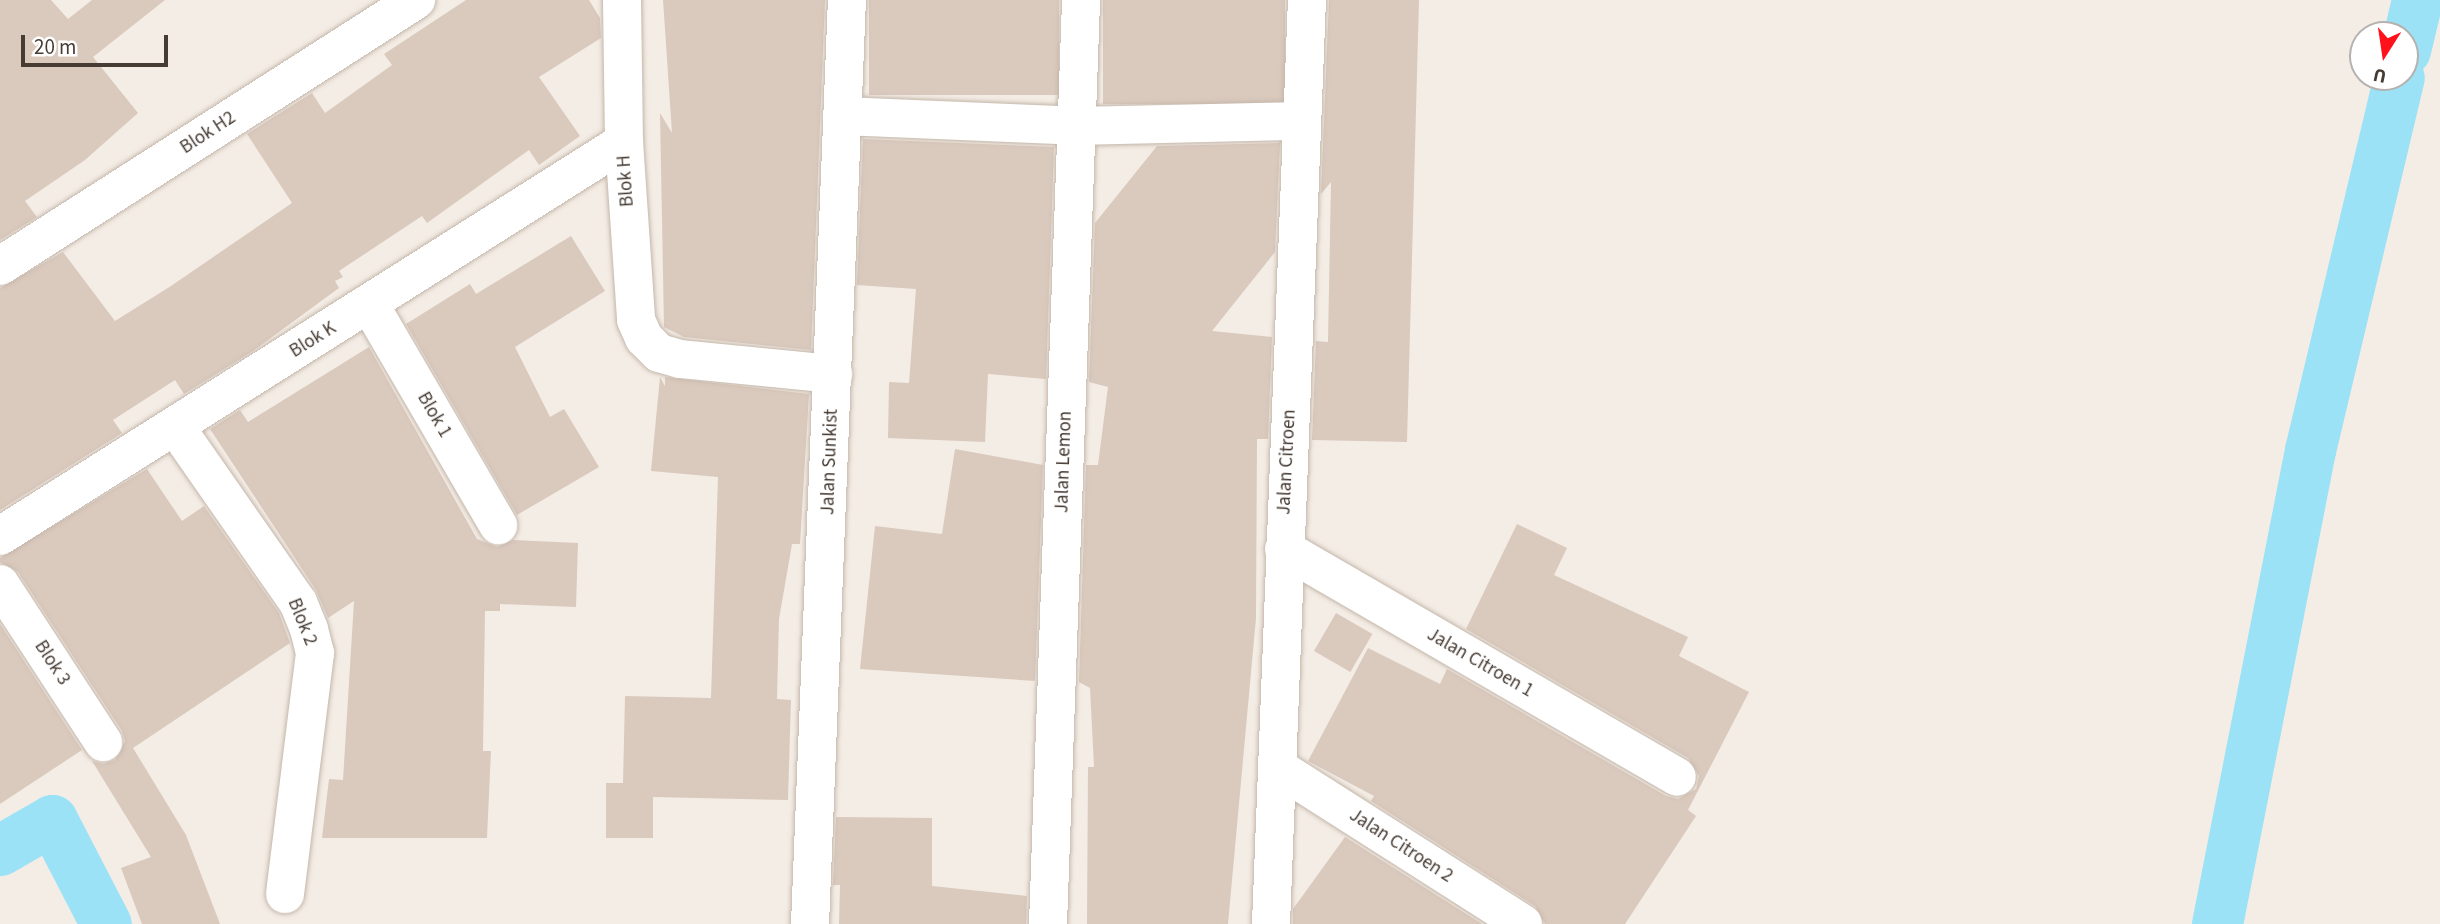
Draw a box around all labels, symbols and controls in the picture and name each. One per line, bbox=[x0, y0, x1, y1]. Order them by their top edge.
scale bar bbox=[24, 21, 172, 65]
north arrow bbox=[2349, 21, 2419, 91]
text: 20 m bbox=[34, 32, 76, 62]
text: U bbox=[2371, 61, 2389, 90]
street label: Blok H2 bbox=[176, 107, 240, 159]
street label: Blok H bbox=[613, 154, 639, 208]
street label: Blok K bbox=[286, 317, 340, 363]
street label: Blok 1 bbox=[412, 388, 456, 442]
street label: Jalan Sunkist bbox=[817, 409, 843, 515]
street label: Jalan Citroen bbox=[1273, 409, 1301, 515]
street label: Jalan Lemon bbox=[1051, 411, 1077, 513]
street label: Blok 2 bbox=[282, 595, 322, 649]
street label: Jalan Citroen 1 bbox=[1423, 623, 1537, 703]
street label: Blok 3 bbox=[29, 636, 75, 690]
street label: Jalan Citroen 2 bbox=[1345, 804, 1457, 888]

